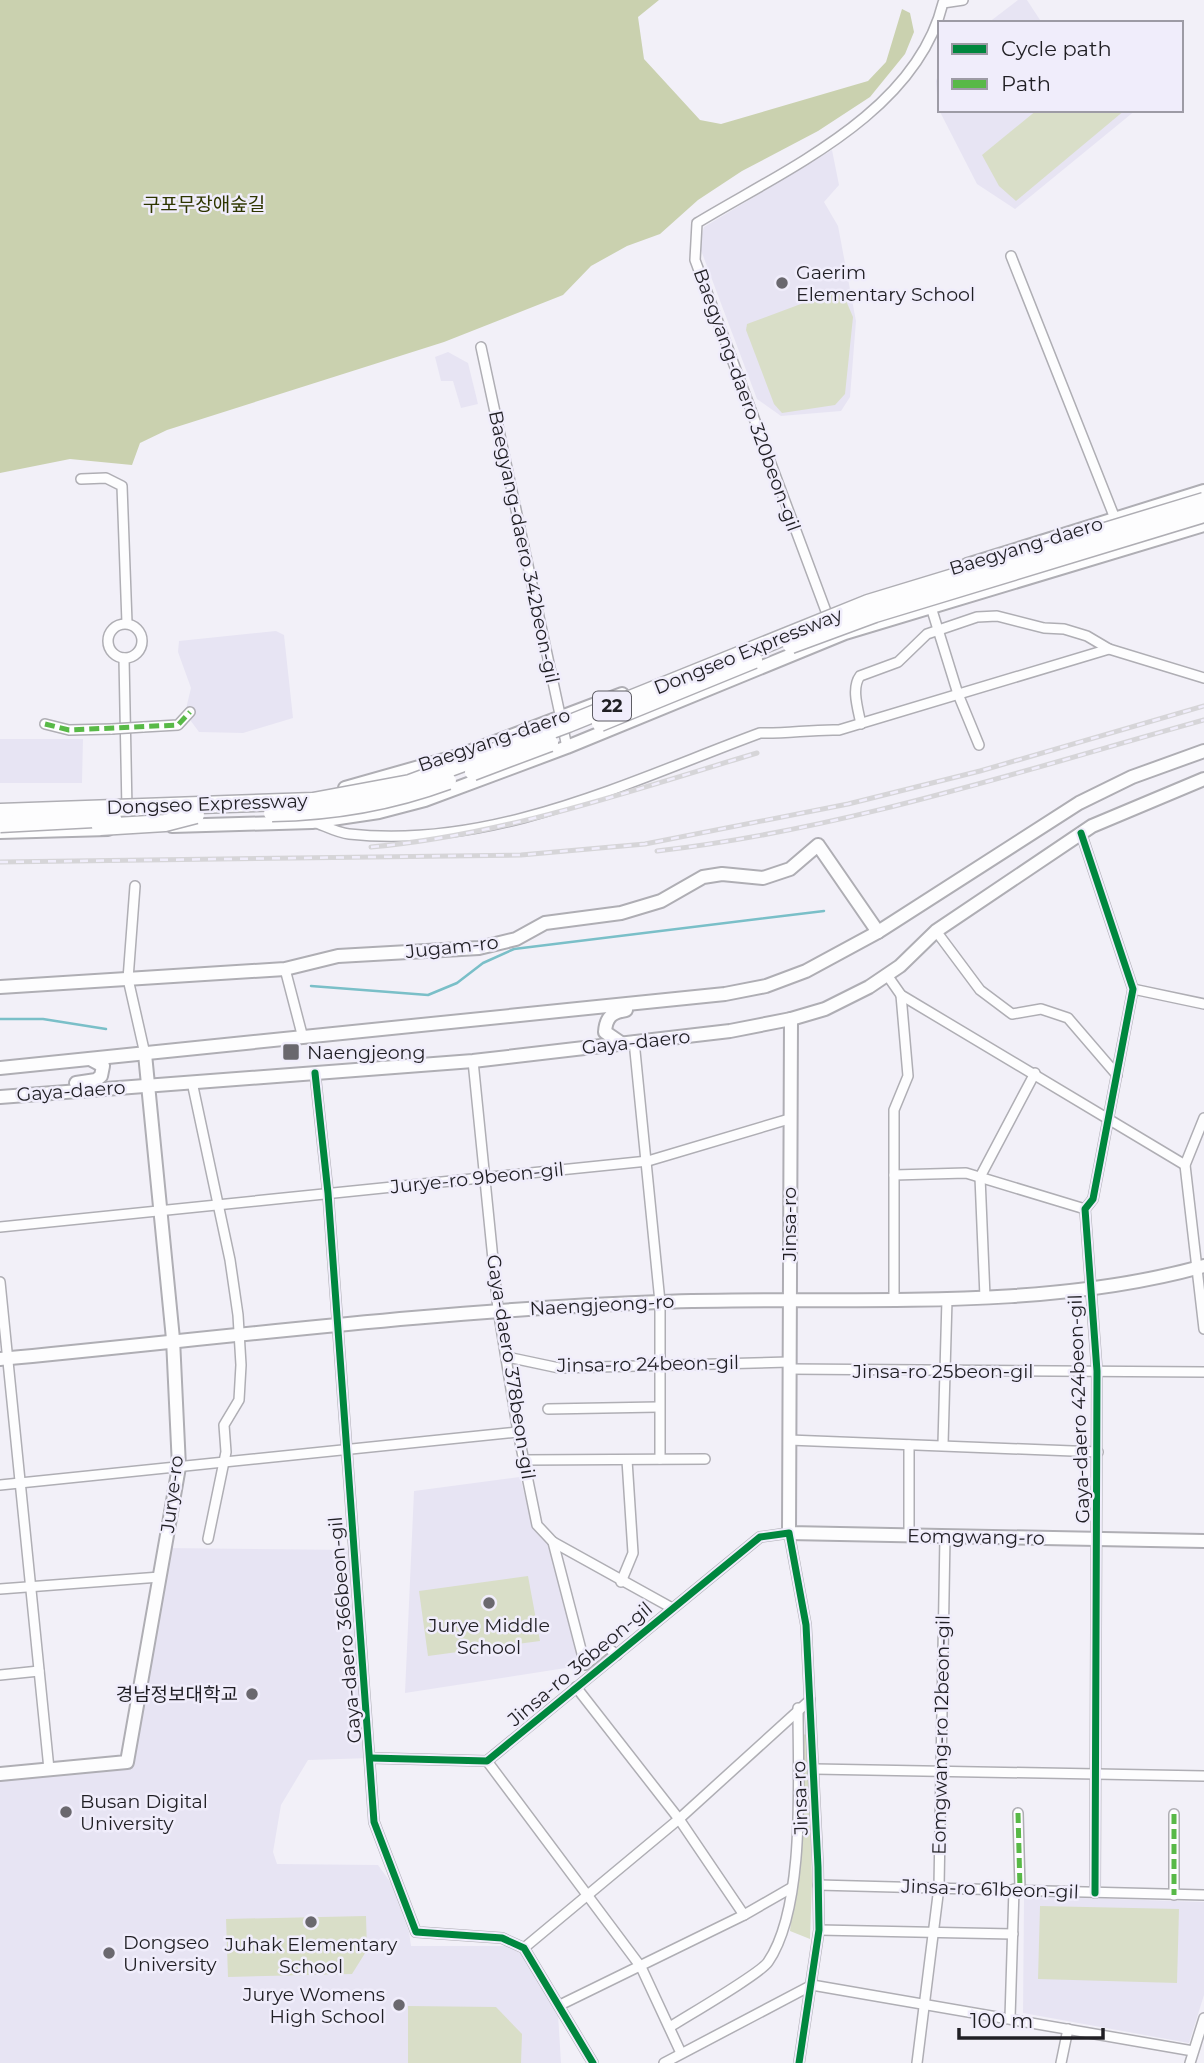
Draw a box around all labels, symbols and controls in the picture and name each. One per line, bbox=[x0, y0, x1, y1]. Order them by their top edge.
legend bbox=[938, 21, 1183, 112]
text: Cycle path bbox=[1001, 36, 1112, 61]
text: Path bbox=[1001, 71, 1051, 96]
park label: 구포무장애숲길 bbox=[143, 193, 265, 216]
place label: Gaerim Elementary School bbox=[796, 261, 975, 306]
street label: Baegyang-daero 320beon-gil bbox=[689, 265, 805, 535]
marker: Gaerim Elementary School bbox=[774, 275, 790, 291]
street label: Baegyang-daero 342beon-gil bbox=[484, 409, 564, 685]
street label: Baegyang-daero bbox=[946, 512, 1106, 580]
street label: Dongseo Expressway bbox=[650, 602, 846, 699]
road number: 22 bbox=[593, 692, 631, 720]
street label: Baegyang-daero bbox=[415, 703, 573, 777]
street label: Dongseo Expressway bbox=[106, 789, 309, 819]
street label: Jugam-ro bbox=[403, 931, 500, 963]
street label: Gaya-daero bbox=[581, 1025, 691, 1059]
place label: Naengjeong bbox=[307, 1041, 425, 1064]
marker: Naengjeong bbox=[281, 1042, 301, 1062]
street label: Gaya-daero bbox=[16, 1076, 126, 1106]
street label: Jurye-ro 9beon-gil bbox=[388, 1157, 565, 1199]
street label: Jinsa-ro bbox=[778, 1187, 801, 1262]
street label: Gaya-daero 378beon-gil bbox=[482, 1253, 540, 1481]
street label: Naengjeong-ro bbox=[529, 1290, 675, 1320]
street label: Gaya-daero 424beon-gil bbox=[1064, 1294, 1094, 1524]
street label: Jinsa-ro 24beon-gil bbox=[556, 1351, 739, 1377]
street label: Jinsa-ro 25beon-gil bbox=[852, 1360, 1033, 1383]
street label: Jurye-ro bbox=[156, 1454, 188, 1535]
street label: Gaya-daero 366beon-gil bbox=[324, 1516, 366, 1744]
street label: Eomgwang-ro bbox=[907, 1524, 1045, 1550]
marker: Jurye Middle School bbox=[481, 1595, 497, 1611]
street label: Jinsa-ro 36beon-gil bbox=[502, 1597, 657, 1732]
place label: Jurye Middle School bbox=[427, 1614, 550, 1659]
street label: Eomgwang-ro 12beon-gil bbox=[927, 1615, 955, 1855]
place label: 경남정보대학교 bbox=[116, 1683, 238, 1706]
marker: 경남정보대학교 bbox=[244, 1686, 260, 1702]
street label: Jinsa-ro bbox=[787, 1760, 813, 1837]
place label: Busan Digital University bbox=[80, 1790, 208, 1835]
marker: Busan Digital University bbox=[58, 1804, 74, 1820]
street label: Jinsa-ro 61beon-gil bbox=[900, 1874, 1079, 1904]
marker: Juhak Elementary School bbox=[303, 1914, 319, 1930]
place label: Dongseo University bbox=[123, 1931, 217, 1976]
place label: Juhak Elementary School bbox=[224, 1933, 398, 1978]
marker: Dongseo University bbox=[101, 1945, 117, 1961]
place label: Jurye Womens High School bbox=[242, 1983, 385, 2028]
scale bar bbox=[959, 1996, 1102, 2040]
marker: Jurye Womens High School bbox=[391, 1997, 407, 2013]
text: 100 m bbox=[970, 2008, 1033, 2033]

